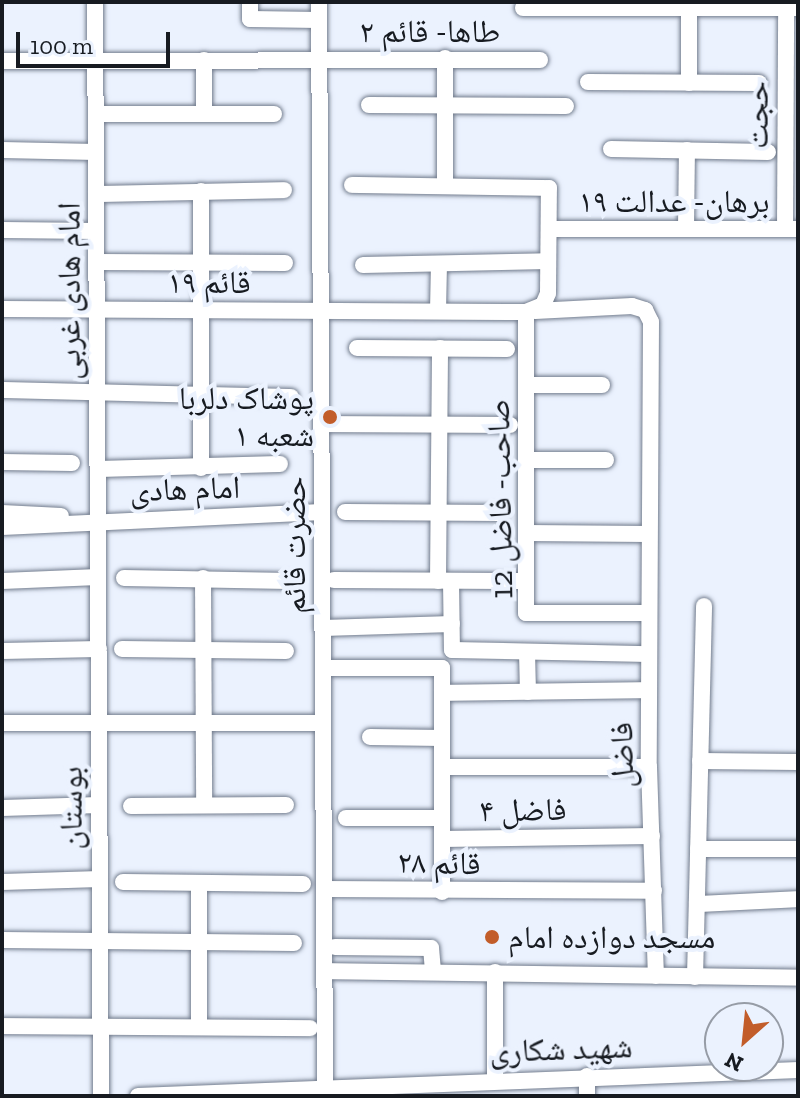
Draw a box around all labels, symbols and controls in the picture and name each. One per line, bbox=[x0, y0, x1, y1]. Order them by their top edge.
street label: طاها- قائم ۲ bbox=[360, 12, 500, 50]
scale bar bbox=[20, 16, 174, 66]
text: 100 m bbox=[30, 31, 93, 60]
street label: حجت bbox=[738, 81, 776, 149]
street label: برهان- عدالت ۱۹ bbox=[578, 182, 770, 220]
street label: امام هادی غربی bbox=[50, 202, 88, 380]
street label: قائم ۱۹ bbox=[167, 263, 251, 301]
place label: پوشاک دلربا شعبه ۱ bbox=[179, 380, 314, 455]
street label: صاحب- فاضل 12 bbox=[479, 399, 521, 599]
marker: پوشاک دلربا شعبه ۱ bbox=[321, 408, 339, 426]
street label: امام هادی bbox=[129, 468, 241, 510]
street label: حضرت قائم bbox=[275, 476, 313, 614]
street label: فاضل bbox=[602, 722, 642, 788]
street label: بوستان bbox=[52, 766, 90, 850]
street label: فاضل ۴ bbox=[479, 790, 567, 830]
street label: قائم ۲۸ bbox=[397, 843, 481, 883]
place label: مسجد دوازده امام bbox=[508, 918, 715, 956]
marker: مسجد دوازده امام bbox=[483, 928, 501, 946]
north arrow bbox=[704, 1002, 784, 1082]
street label: شهید شکاری bbox=[489, 1027, 633, 1071]
text: N bbox=[720, 1046, 747, 1078]

